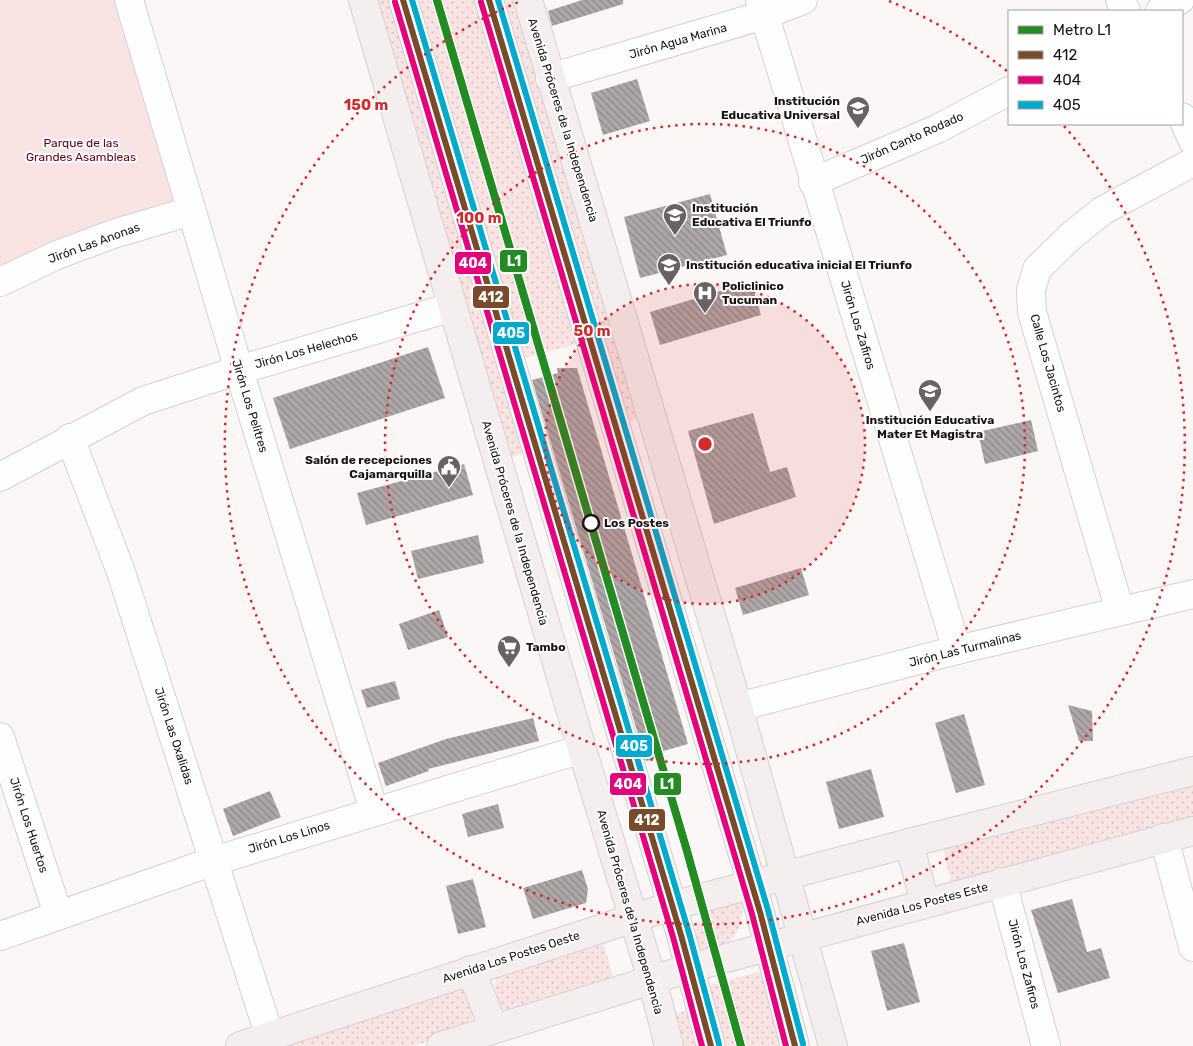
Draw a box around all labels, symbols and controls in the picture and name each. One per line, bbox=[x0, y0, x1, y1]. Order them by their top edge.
legend bbox=[1008, 10, 1183, 125]
street label: Avenida Próceres de la Independencia bbox=[525, 16, 601, 224]
street label: Jirón Agua Marina bbox=[627, 20, 729, 62]
text: Metro L1 bbox=[1053, 21, 1111, 39]
text: 412 bbox=[1053, 46, 1077, 64]
text: 404 bbox=[1053, 71, 1081, 89]
place label: Institución Educativa Universal bbox=[721, 94, 840, 122]
school or university icon: Institución Educativa Universal bbox=[845, 95, 871, 129]
text: 150 m bbox=[344, 96, 388, 114]
text: 405 bbox=[1053, 96, 1081, 114]
street label: Jirón Canto Rodado bbox=[859, 109, 966, 167]
park label: Parque de las Grandes Asambleas bbox=[26, 136, 136, 164]
place label: Institución Educativa El Triunfo bbox=[692, 201, 812, 229]
school or university icon: Institución Educativa El Triunfo bbox=[662, 202, 688, 236]
text: 100 m bbox=[457, 209, 501, 227]
street label: Jirón Las Anonas bbox=[46, 220, 142, 266]
line badge: L1 bbox=[499, 249, 528, 273]
line badge: 404 bbox=[454, 251, 492, 275]
school or university icon: Institución educativa inicial El Triunfo bbox=[656, 252, 682, 286]
text: L1 bbox=[507, 253, 521, 270]
text: 404 bbox=[459, 255, 488, 272]
place label: Institución educativa inicial El Triunfo bbox=[686, 258, 912, 272]
place label: Policlinico Tucuman bbox=[722, 279, 784, 307]
street label: Jirón Los Zafiros bbox=[838, 279, 878, 371]
hospital icon: Policlinico Tucuman bbox=[692, 280, 718, 314]
line badge: 412 bbox=[472, 285, 510, 309]
text: 412 bbox=[478, 289, 504, 306]
street label: Calle Los Jacintos bbox=[1027, 312, 1069, 414]
line badge: 405 bbox=[492, 321, 530, 345]
text: 50 m bbox=[574, 322, 610, 340]
text: 405 bbox=[497, 325, 525, 342]
street label: Jirón Los Helechos bbox=[253, 329, 359, 371]
street label: Jirón Los Pelitres bbox=[229, 358, 271, 454]
school or university icon: Institución Educativa Mater Et Magistra bbox=[917, 378, 943, 412]
place label: Institución Educativa Mater Et Magistra bbox=[866, 413, 994, 441]
street label: Avenida Próceres de la Independencia bbox=[479, 419, 551, 627]
centre of rings bbox=[696, 435, 714, 453]
place label: Salón de recepciones Cajamarquilla bbox=[305, 453, 432, 481]
public building icon: Salón de recepciones Cajamarquilla bbox=[436, 454, 462, 488]
marker: Los Postes bbox=[582, 514, 600, 532]
place label: Los Postes bbox=[604, 516, 669, 530]
street label: Jirón Las Turmalinas bbox=[907, 628, 1023, 670]
supermarket icon: Tambo bbox=[496, 634, 522, 668]
place label: Tambo bbox=[526, 640, 565, 654]
street label: Jirón Las Oxalidas bbox=[152, 686, 196, 786]
line badge: 405 bbox=[615, 734, 653, 758]
text: 405 bbox=[620, 738, 648, 755]
line badge: 404 bbox=[609, 772, 647, 796]
line badge: L1 bbox=[653, 772, 682, 796]
street label: Jirón Los Huertos bbox=[7, 776, 51, 874]
text: 404 bbox=[614, 776, 643, 793]
text: L1 bbox=[660, 776, 674, 793]
street label: Avenida Próceres de la Independencia bbox=[594, 808, 666, 1016]
line badge: 412 bbox=[628, 808, 666, 832]
text: 412 bbox=[634, 812, 660, 829]
street label: Jirón Los Linos bbox=[247, 818, 331, 856]
street label: Avenida Los Postes Este bbox=[854, 880, 990, 928]
street label: Jirón Los Zafiros bbox=[1005, 918, 1043, 1010]
street label: Avenida Los Postes Oeste bbox=[440, 928, 582, 986]

